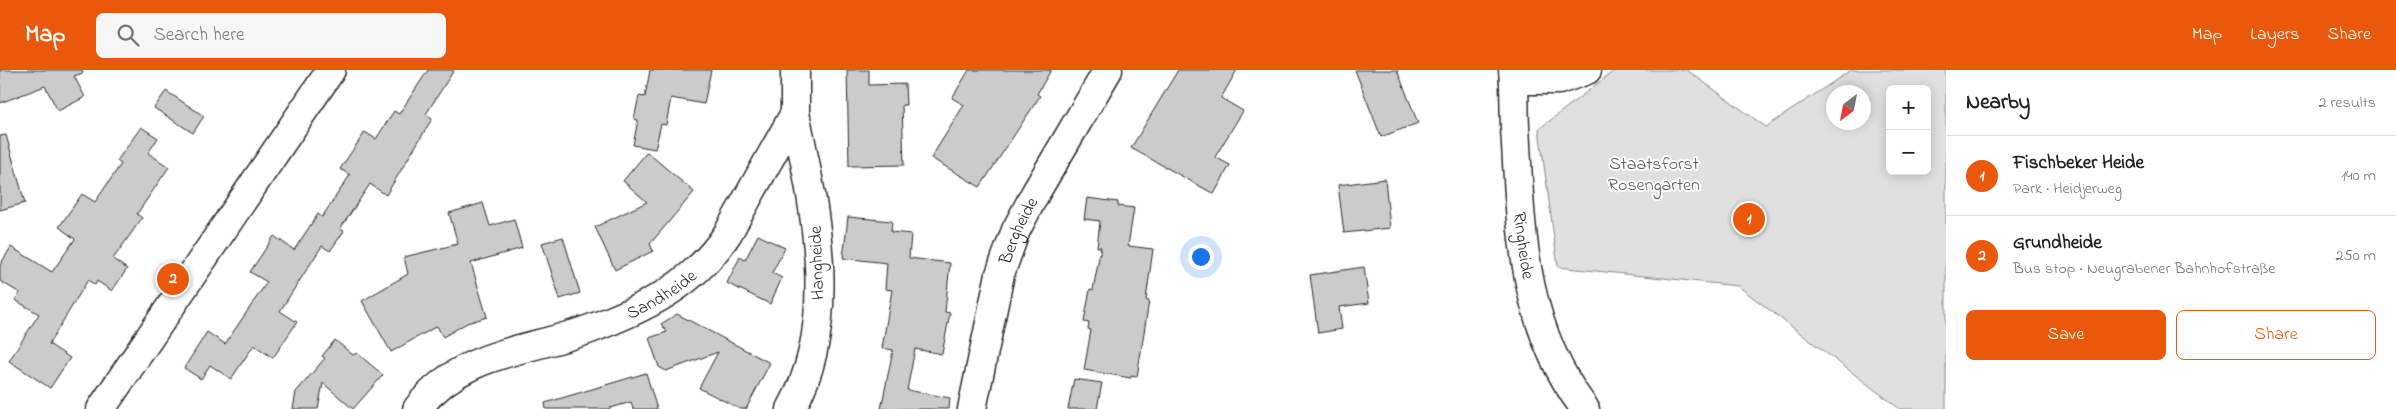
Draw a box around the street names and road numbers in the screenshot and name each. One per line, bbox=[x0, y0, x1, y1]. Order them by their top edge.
street label: Bergheide bbox=[993, 192, 1046, 269]
street label: Ringheide bbox=[1505, 211, 1540, 283]
street label: Hangheide bbox=[804, 224, 833, 301]
street label: Sandheide bbox=[623, 264, 704, 327]

